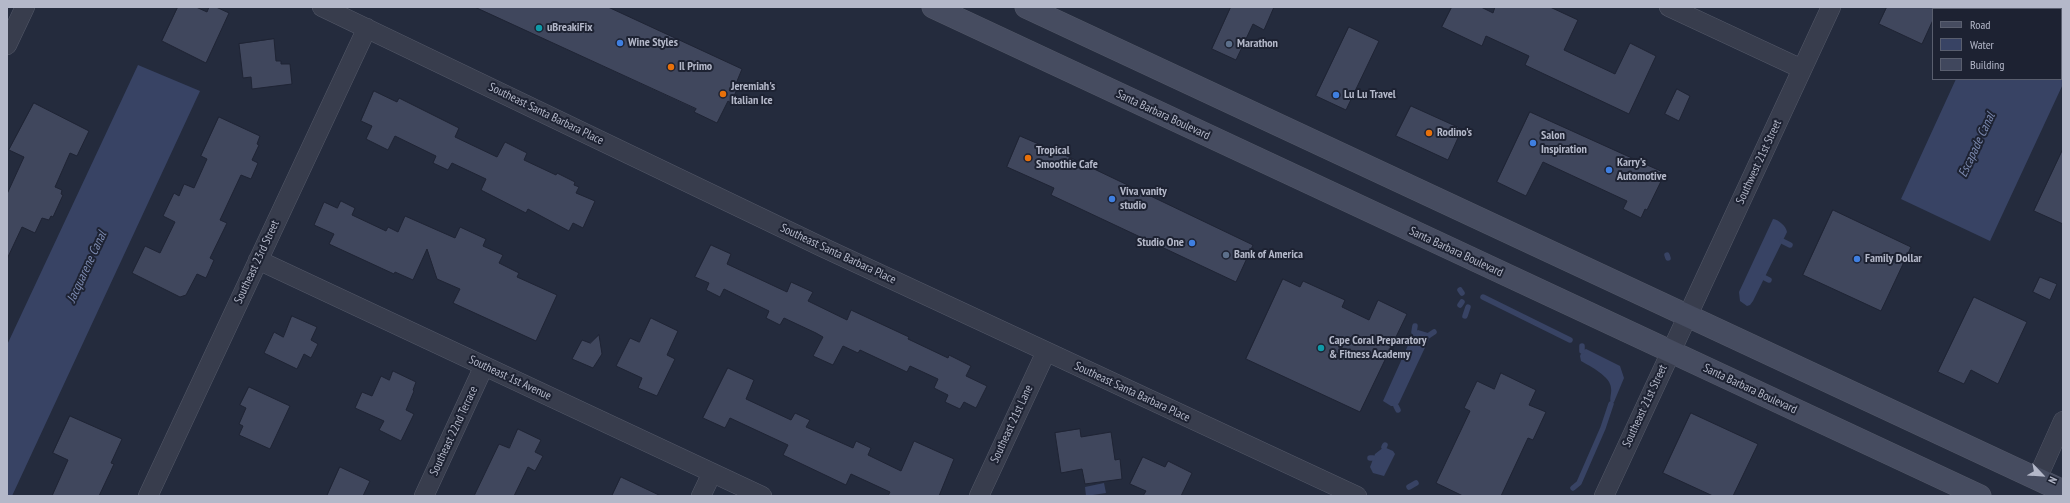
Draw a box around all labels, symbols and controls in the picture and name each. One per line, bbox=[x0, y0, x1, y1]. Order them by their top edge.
legend bbox=[1932, 8, 2062, 80]
text: Road bbox=[1970, 17, 1990, 32]
place label: uBreakiFix bbox=[547, 21, 592, 35]
marker: uBreakiFix bbox=[534, 23, 544, 33]
place label: Wine Styles bbox=[628, 36, 678, 50]
place label: Marathon bbox=[1237, 37, 1278, 51]
text: Water bbox=[1970, 37, 1994, 52]
marker: Wine Styles bbox=[615, 38, 625, 48]
marker: Marathon bbox=[1224, 39, 1234, 49]
text: Building bbox=[1970, 57, 2005, 72]
place label: Il Primo bbox=[679, 60, 712, 74]
marker: Il Primo bbox=[666, 62, 676, 72]
street label: Southeast Santa Barbara Place bbox=[486, 80, 606, 148]
place label: Jeremiah's Italian Ice bbox=[731, 80, 775, 108]
street label: Santa Barbara Boulevard bbox=[1114, 87, 1212, 143]
place label: Lu Lu Travel bbox=[1344, 88, 1396, 102]
marker: Jeremiah's Italian Ice bbox=[718, 89, 728, 99]
marker: Lu Lu Travel bbox=[1331, 90, 1341, 100]
water label: Escapade Canal bbox=[1955, 110, 1999, 180]
street label: Southwest 21st Street bbox=[1733, 118, 1785, 206]
place label: Rodino's bbox=[1437, 126, 1472, 140]
marker: Rodino's bbox=[1424, 128, 1434, 138]
place label: Salon Inspiration bbox=[1541, 129, 1587, 157]
marker: Salon Inspiration bbox=[1528, 138, 1538, 148]
place label: Tropical Smoothie Cafe bbox=[1036, 144, 1098, 172]
marker: Tropical Smoothie Cafe bbox=[1023, 153, 1033, 163]
place label: Karry's Automotive bbox=[1617, 156, 1667, 184]
marker: Karry's Automotive bbox=[1604, 165, 1614, 175]
place label: Viva vanity studio bbox=[1120, 185, 1167, 213]
marker: Viva vanity studio bbox=[1107, 194, 1117, 204]
street label: Southeast 23rd Street bbox=[231, 218, 283, 306]
street label: Southeast Santa Barbara Place bbox=[778, 221, 898, 287]
street label: Santa Barbara Boulevard bbox=[1407, 224, 1505, 280]
water label: Jacquarene Canal bbox=[64, 229, 110, 305]
place label: Studio One bbox=[1137, 236, 1184, 250]
marker: Studio One bbox=[1187, 238, 1197, 248]
place label: Bank of America bbox=[1234, 248, 1303, 262]
marker: Bank of America bbox=[1221, 250, 1231, 260]
place label: Family Dollar bbox=[1865, 252, 1922, 266]
marker: Family Dollar bbox=[1852, 254, 1862, 264]
place label: Cape Coral Preparatory & Fitness Academy bbox=[1329, 334, 1427, 362]
marker: Cape Coral Preparatory & Fitness Academy bbox=[1316, 343, 1326, 353]
street label: Southeast 1st Avenue bbox=[466, 353, 554, 403]
street label: Southeast Santa Barbara Place bbox=[1072, 359, 1192, 425]
street label: Santa Barbara Boulevard bbox=[1701, 361, 1799, 417]
street label: Southeast 21st Street bbox=[1620, 362, 1670, 450]
street label: Southeast 21st Lane bbox=[988, 383, 1036, 465]
street label: Southeast 22nd Terrace bbox=[427, 384, 481, 478]
north arrow bbox=[2022, 455, 2062, 495]
text: N bbox=[2045, 474, 2060, 486]

